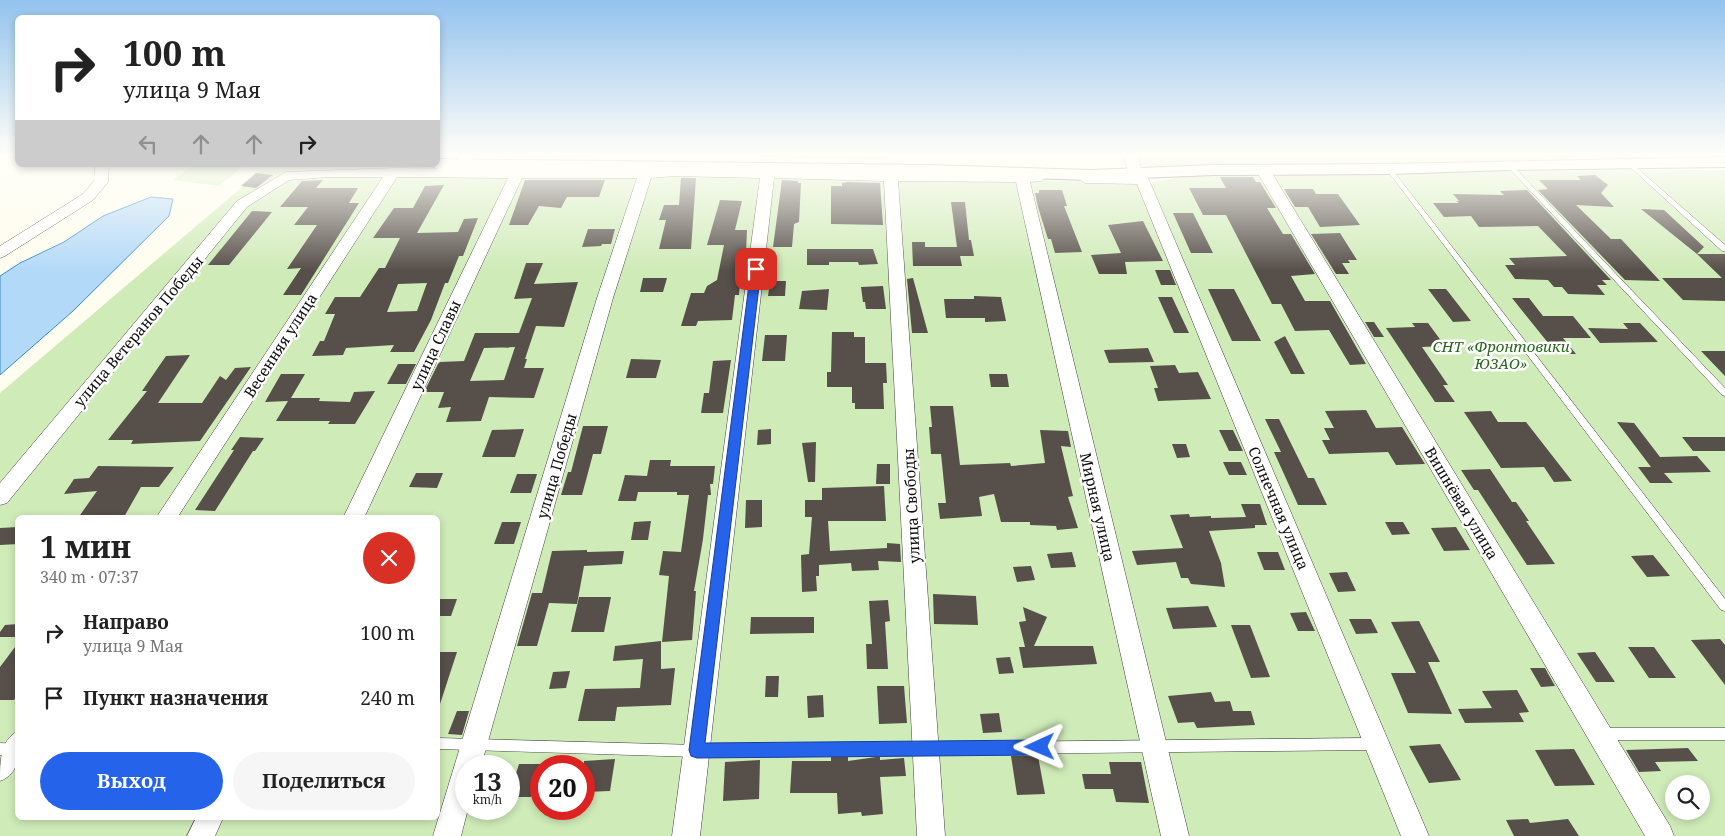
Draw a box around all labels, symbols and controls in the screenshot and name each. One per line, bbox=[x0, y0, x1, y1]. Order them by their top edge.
text: 100 m bbox=[123, 29, 226, 76]
icon: right bbox=[40, 35, 105, 100]
text: улица 9 Мая bbox=[123, 74, 261, 104]
icon: left bbox=[134, 130, 162, 158]
icon: ahead bbox=[187, 130, 215, 158]
icon: ahead bbox=[240, 130, 268, 158]
icon: right bbox=[293, 130, 321, 158]
pin bbox=[735, 248, 777, 290]
street label: улица Ветеранов Победы bbox=[69, 251, 207, 411]
icon: arrive bbox=[742, 255, 770, 283]
street label: Весенняя улица bbox=[239, 289, 321, 401]
street label: улица Славы bbox=[405, 296, 465, 394]
park label: СНТ «Фронтовики ЮЗАО» bbox=[1432, 336, 1570, 373]
street label: улица Победы bbox=[531, 411, 581, 521]
street label: Солнечная улица bbox=[1244, 443, 1314, 573]
street label: Вишнёвая улица bbox=[1421, 443, 1503, 563]
street label: улица Свободы bbox=[898, 448, 924, 564]
street label: Мирная улица bbox=[1076, 450, 1120, 564]
text: 1 мин bbox=[40, 526, 131, 567]
button: close bbox=[363, 532, 415, 584]
text: 340 m · 07:37 bbox=[40, 566, 139, 588]
text: Направо bbox=[83, 609, 169, 635]
icon: right bbox=[40, 619, 68, 647]
text: 100 m bbox=[360, 620, 415, 646]
text: улица 9 Мая bbox=[83, 635, 183, 657]
icon: arrive bbox=[40, 684, 68, 712]
text: Пункт назначения bbox=[83, 685, 268, 711]
text: 240 m bbox=[360, 685, 415, 711]
position arrow bbox=[1013, 720, 1065, 772]
button: Выход bbox=[40, 752, 223, 810]
button: Поделиться bbox=[233, 752, 415, 810]
speed limit sign: 20 bbox=[530, 755, 595, 820]
text: 13 bbox=[473, 764, 502, 798]
map controls bbox=[1665, 775, 1710, 820]
button: search bbox=[1665, 775, 1710, 820]
text: km/h bbox=[473, 791, 502, 808]

